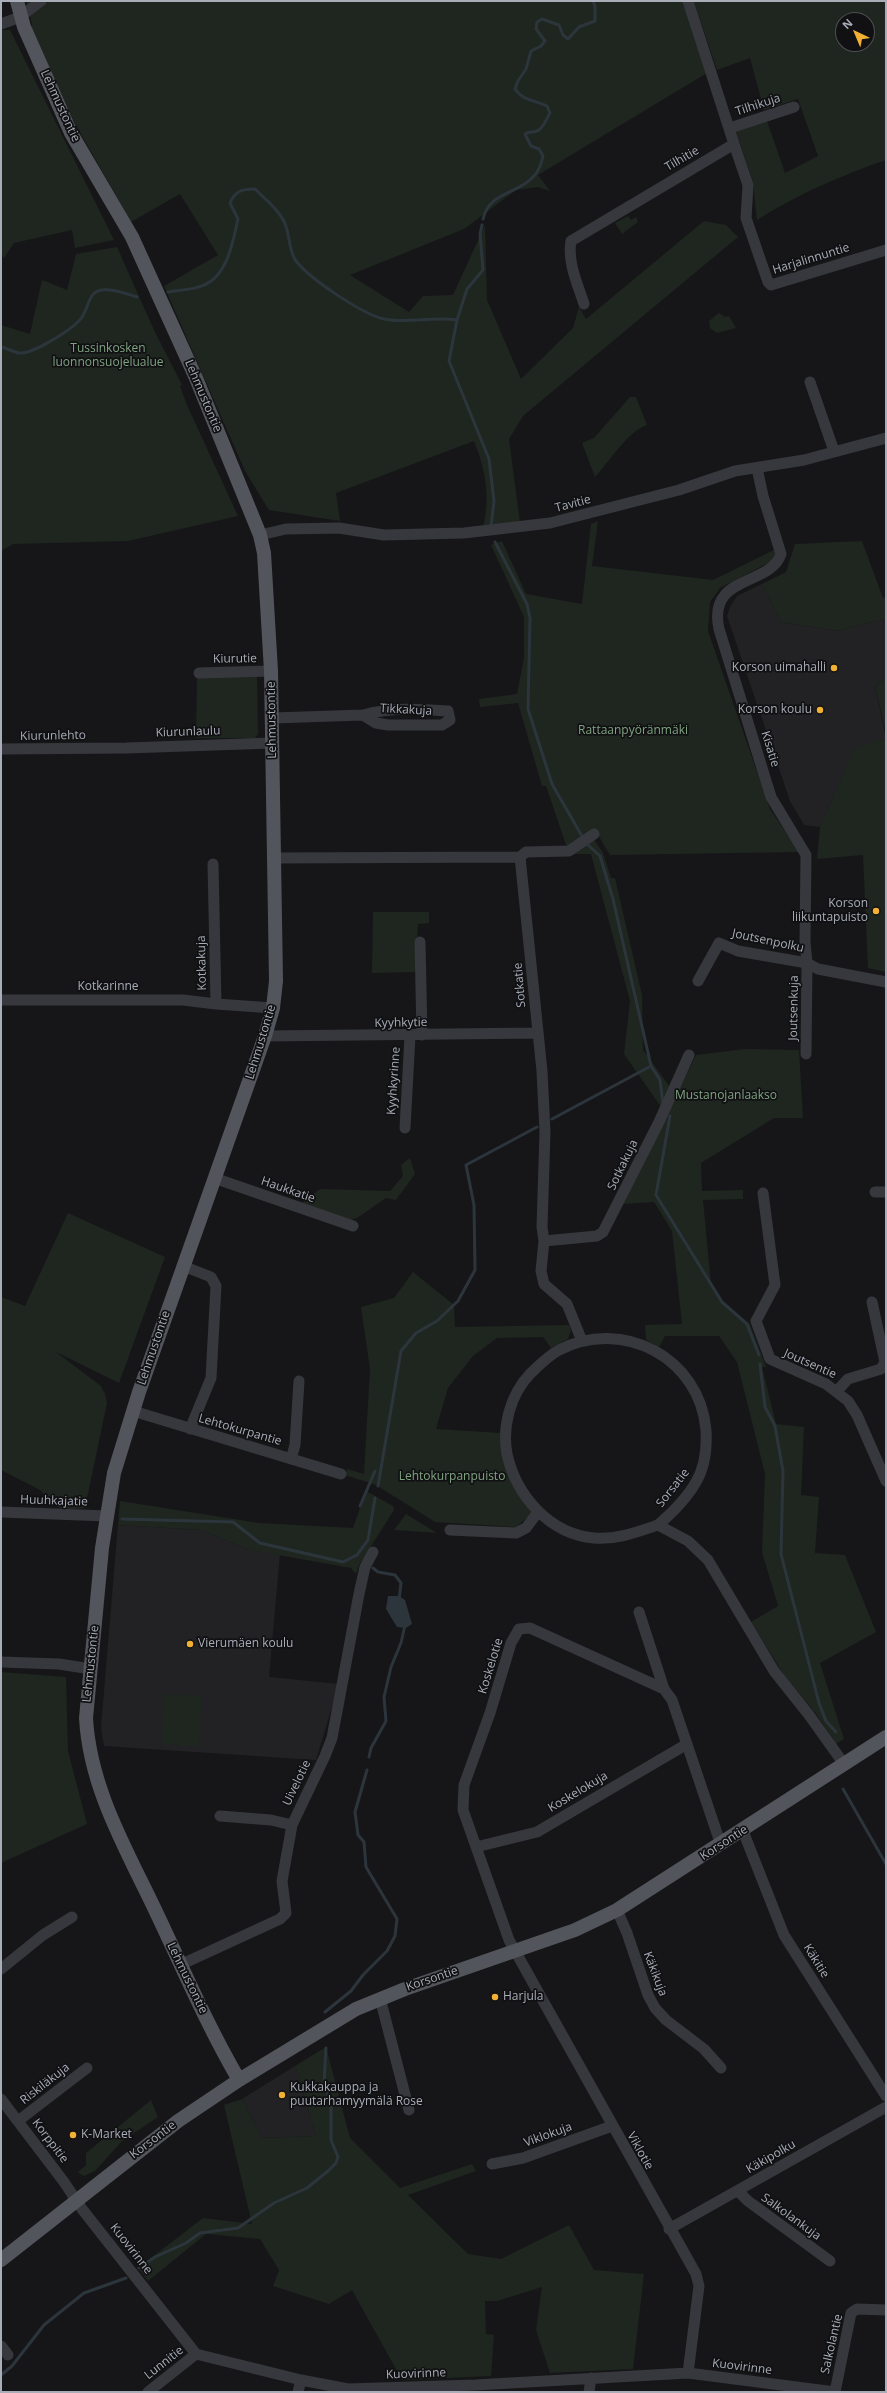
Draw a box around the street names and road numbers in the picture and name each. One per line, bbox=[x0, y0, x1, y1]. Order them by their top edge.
street label: Lehmustontie bbox=[37, 68, 83, 144]
street label: Tilhikuja bbox=[734, 91, 782, 119]
street label: Tilhitie bbox=[662, 143, 702, 175]
street label: Harjalinnuntie bbox=[771, 240, 851, 278]
street label: Lehmustontie bbox=[181, 358, 225, 434]
street label: Tavitie bbox=[554, 492, 592, 516]
street label: Kiurutie bbox=[213, 651, 257, 667]
street label: Lehmustontie bbox=[264, 681, 280, 759]
street label: Tikkakuja bbox=[380, 701, 432, 719]
street label: Kiurunlaulu bbox=[155, 724, 221, 740]
street label: Kiurunlehto bbox=[20, 728, 86, 744]
street label: Kisatie bbox=[758, 729, 782, 769]
street label: Joutsenpolku bbox=[731, 926, 805, 956]
street label: Kotkakuja bbox=[194, 935, 210, 991]
street label: Sotkatie bbox=[511, 962, 529, 1008]
street label: Joutsenkuja bbox=[786, 975, 802, 1041]
street label: Kotkarinne bbox=[77, 980, 139, 994]
street label: Lehmustontie bbox=[243, 1003, 279, 1081]
street label: Kyyhkytie bbox=[374, 1015, 428, 1031]
street label: Kyyhkyrinne bbox=[384, 1046, 404, 1116]
street label: Sotkakuja bbox=[605, 1137, 641, 1193]
street label: Haukkatie bbox=[259, 1174, 317, 1206]
street label: Lehmustontie bbox=[135, 1309, 173, 1387]
street label: Joutsentie bbox=[782, 1346, 838, 1382]
street label: Lehtokurpantie bbox=[197, 1411, 283, 1449]
street label: Sorsatie bbox=[653, 1466, 693, 1510]
street label: Huuhkajatie bbox=[20, 1493, 88, 1509]
street label: Lehmustontie bbox=[80, 1625, 102, 1703]
street label: Koskelotie bbox=[476, 1636, 506, 1696]
street label: Uivelotie bbox=[280, 1758, 314, 1808]
street label: Koskelokuja bbox=[546, 1769, 610, 1815]
street label: Korsontie bbox=[698, 1822, 750, 1864]
street label: Lehmustontie bbox=[164, 1940, 210, 2016]
street label: Käkitie bbox=[800, 1941, 832, 1981]
street label: Käkikuja bbox=[640, 1950, 670, 1998]
street label: Korsontie bbox=[404, 1963, 460, 1995]
street label: Riskiläkuja bbox=[17, 2060, 73, 2108]
street label: Korppitie bbox=[29, 2116, 71, 2166]
street label: Korsontie bbox=[127, 2118, 179, 2162]
street label: Viklokuja bbox=[522, 2120, 574, 2150]
street label: Viklotie bbox=[624, 2130, 656, 2172]
street label: Käkipolku bbox=[744, 2137, 798, 2177]
street label: Salkolankuja bbox=[758, 2191, 824, 2243]
street label: Kuovirinne bbox=[107, 2221, 155, 2277]
street label: Salkolantie bbox=[818, 2313, 846, 2375]
street label: Lunnitie bbox=[142, 2343, 186, 2383]
street label: Kuovirinne bbox=[711, 2356, 773, 2378]
street label: Kuovirinne bbox=[386, 2366, 446, 2382]

